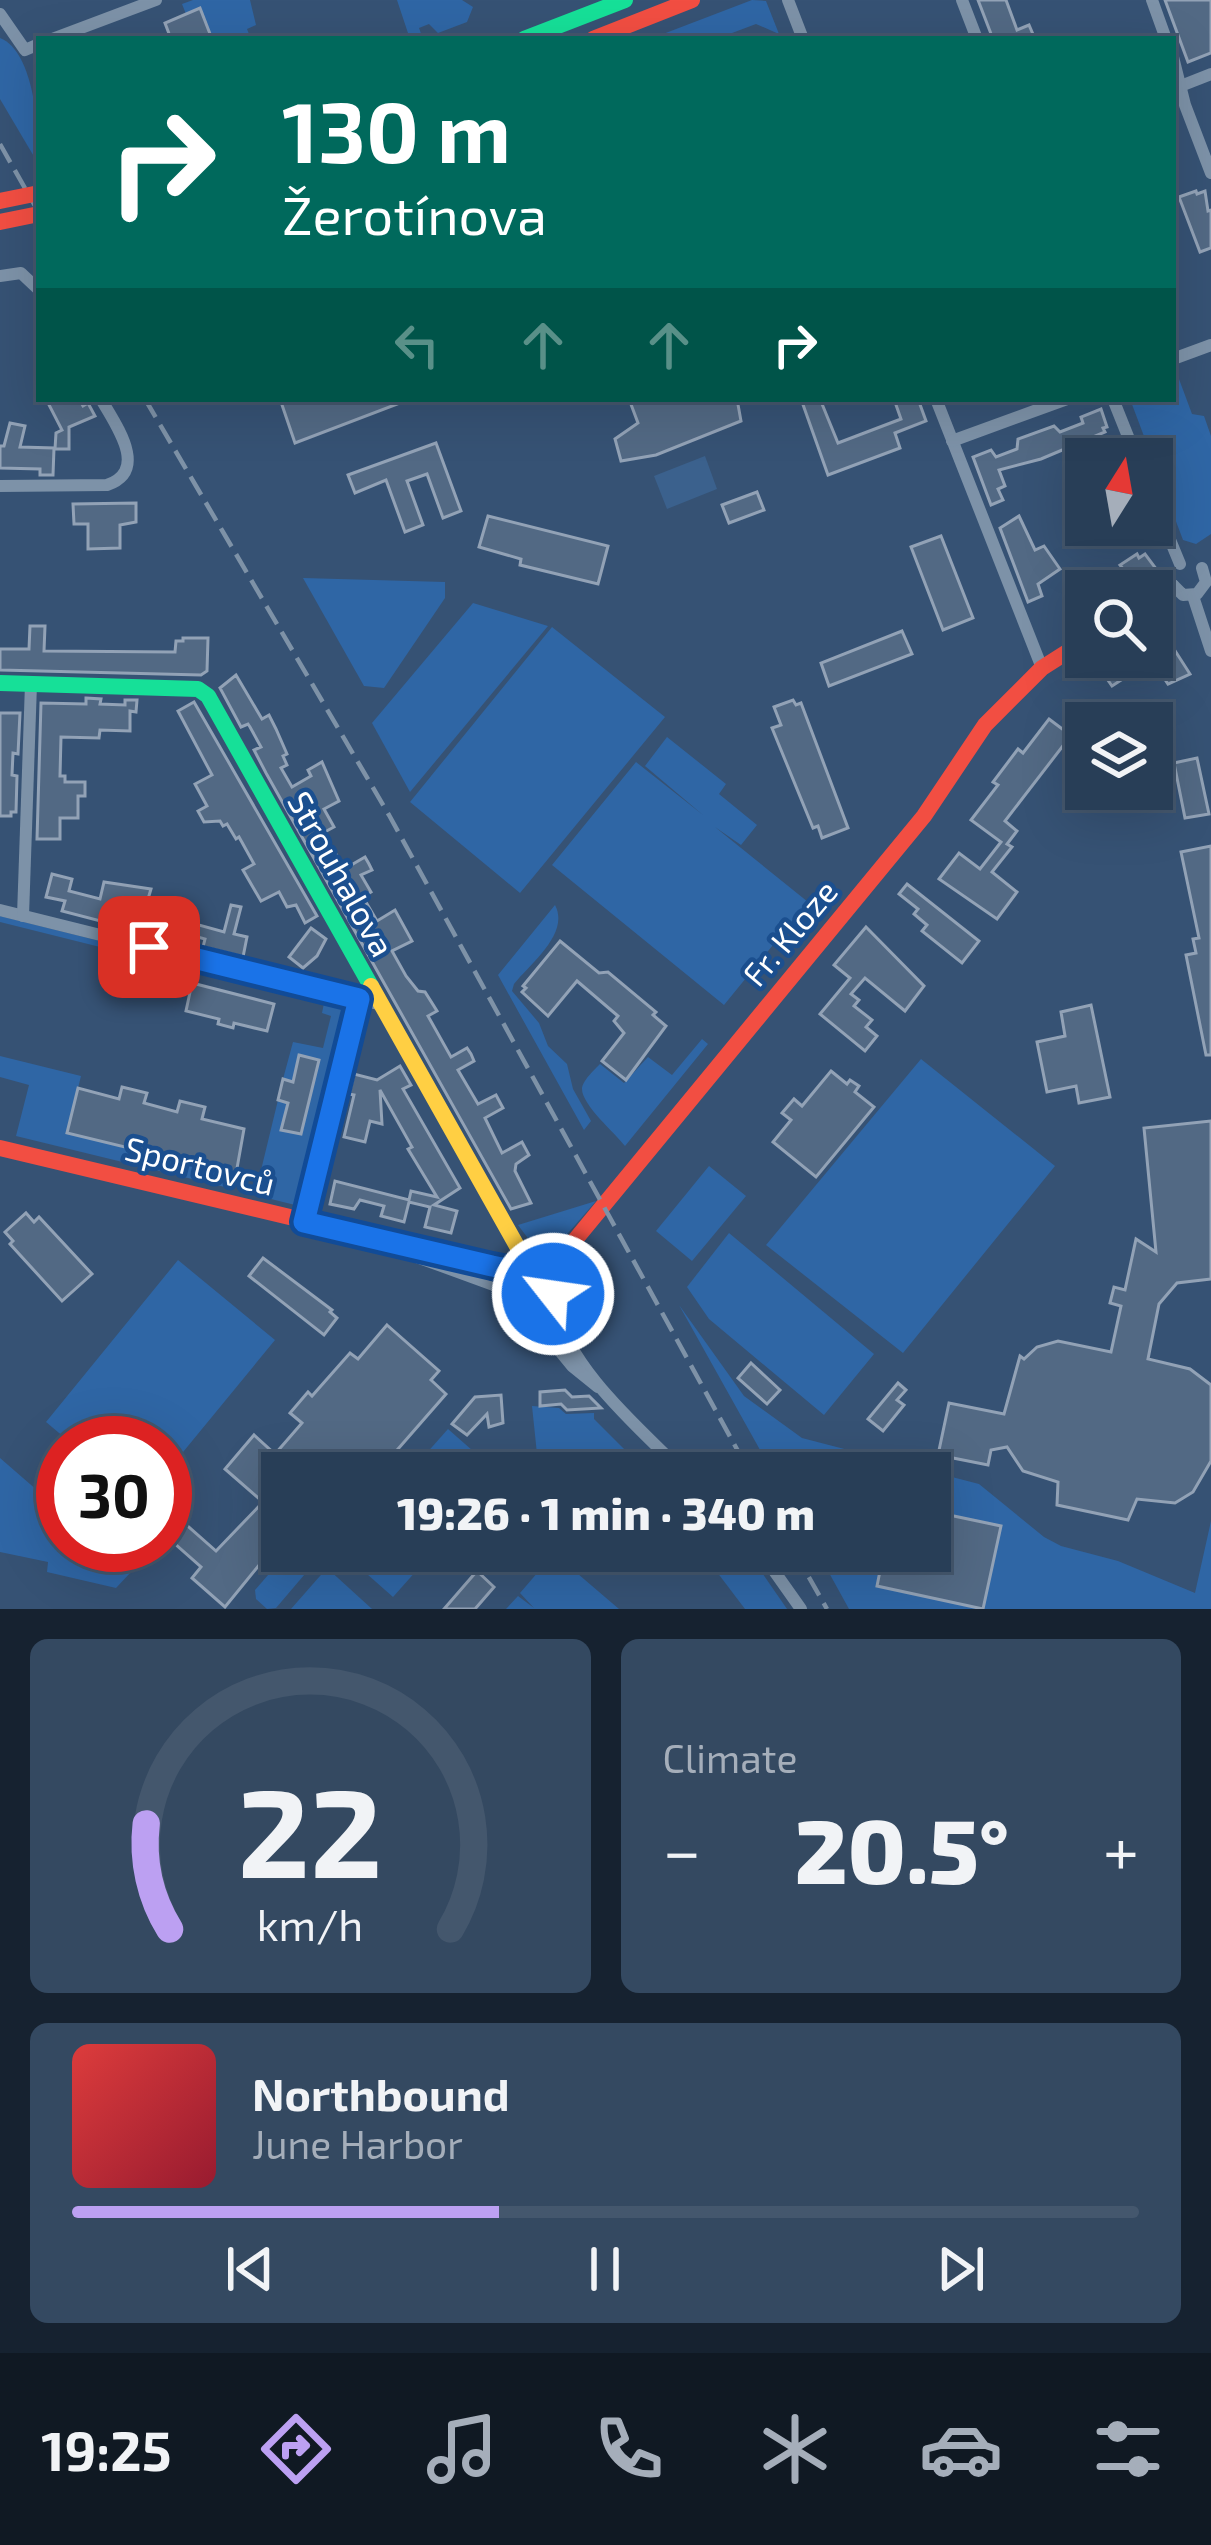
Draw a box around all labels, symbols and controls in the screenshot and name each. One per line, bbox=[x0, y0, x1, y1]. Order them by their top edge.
text: 130 m bbox=[282, 79, 511, 180]
icon: right bbox=[84, 84, 240, 240]
text: Žerotínova bbox=[282, 181, 547, 246]
icon: left bbox=[384, 312, 450, 378]
icon: ahead bbox=[510, 312, 576, 378]
icon: ahead bbox=[636, 312, 702, 378]
icon: right bbox=[762, 312, 828, 378]
north arrow bbox=[1065, 438, 1173, 546]
map controls bbox=[1065, 438, 1173, 810]
button: search bbox=[1065, 570, 1173, 678]
button: layers bbox=[1065, 702, 1173, 810]
street label: Strouhalova bbox=[280, 784, 404, 963]
street label: Fr. Kloze bbox=[733, 871, 845, 994]
pin bbox=[98, 896, 200, 998]
icon: arrive bbox=[116, 914, 182, 980]
street label: Sportovců bbox=[121, 1127, 279, 1203]
position arrow bbox=[490, 1231, 616, 1357]
speed limit sign: 30 bbox=[36, 1416, 192, 1572]
text: 19:26 · 1 min · 340 m bbox=[397, 1485, 815, 1539]
text: Climate bbox=[663, 1734, 797, 1781]
text: 22 bbox=[238, 1753, 383, 1903]
text: 20.5° bbox=[795, 1794, 1009, 1902]
text: − bbox=[663, 1809, 701, 1888]
text: + bbox=[1103, 1809, 1139, 1888]
text: km/h bbox=[257, 1898, 363, 1950]
text: Northbound bbox=[252, 2066, 510, 2120]
text: June Harbor bbox=[252, 2120, 463, 2167]
icon: previous bbox=[217, 2236, 283, 2302]
icon: pause bbox=[572, 2236, 638, 2302]
icon: next bbox=[928, 2236, 994, 2302]
icon: directions bbox=[254, 2407, 338, 2491]
icon: music bbox=[420, 2407, 504, 2491]
icon: phone bbox=[587, 2407, 671, 2491]
icon: climate bbox=[753, 2407, 837, 2491]
icon: car bbox=[919, 2407, 1003, 2491]
icon: filters bbox=[1086, 2407, 1170, 2491]
text: 19:25 bbox=[41, 2417, 171, 2482]

